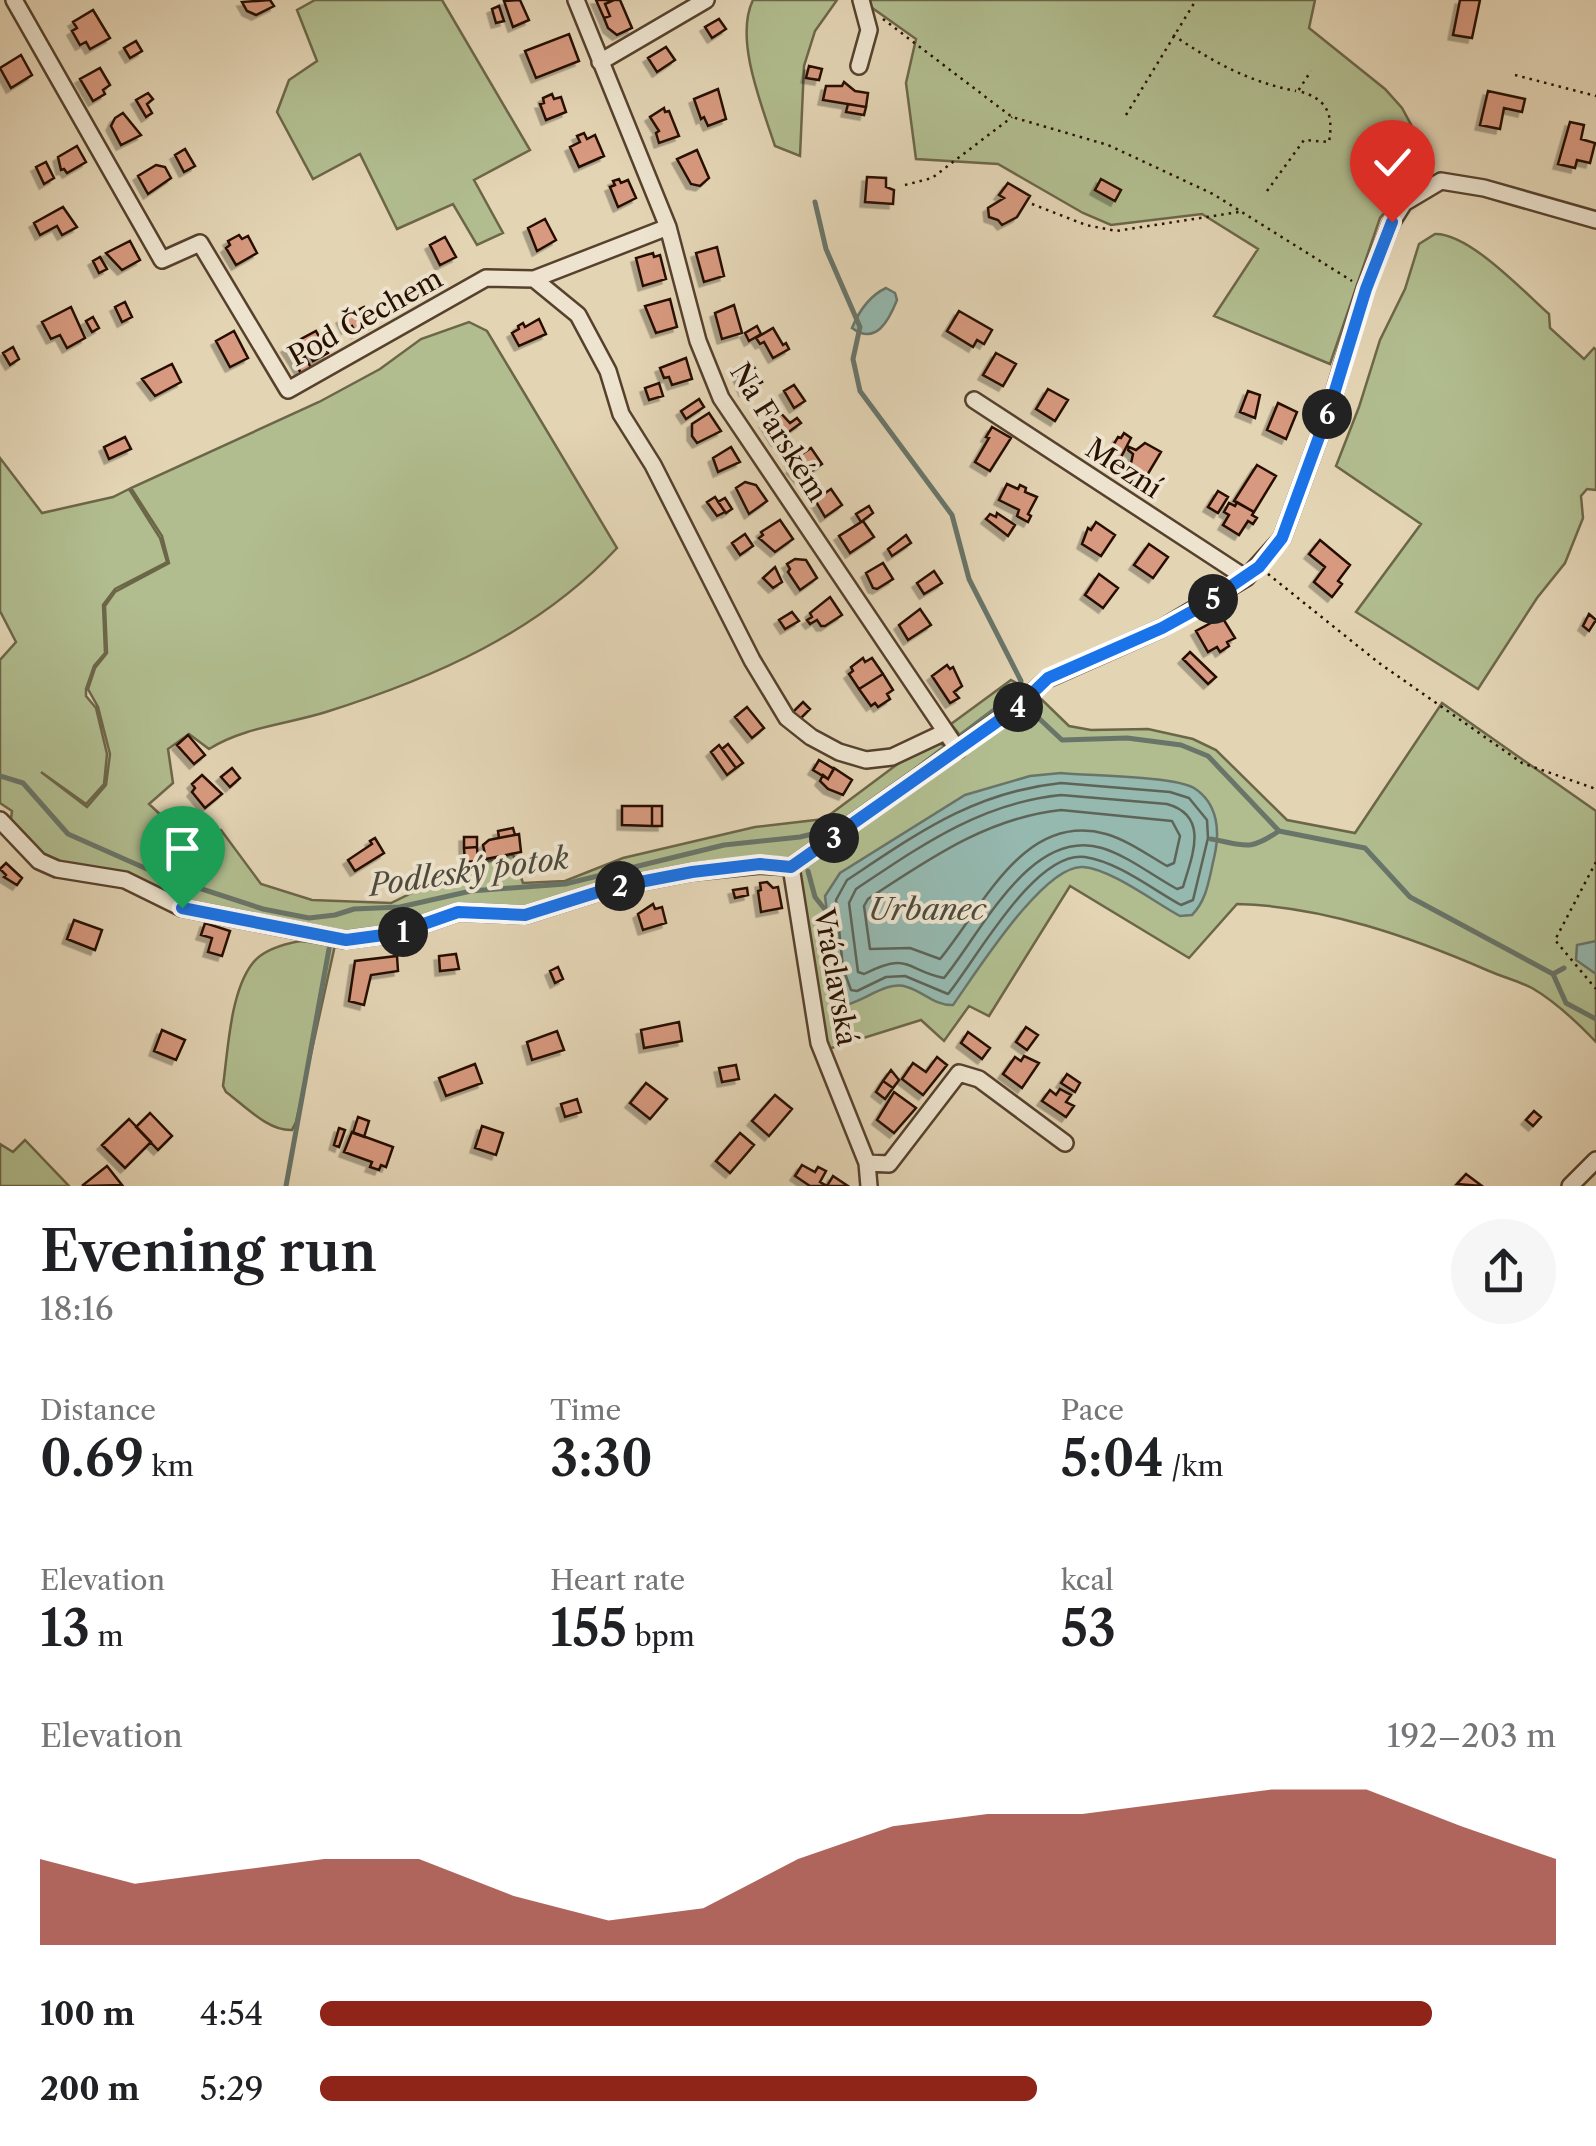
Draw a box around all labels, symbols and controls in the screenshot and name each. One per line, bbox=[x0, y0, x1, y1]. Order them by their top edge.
pin bbox=[1350, 120, 1435, 223]
icon: check bbox=[1365, 135, 1420, 190]
street label: Pod Čechem bbox=[282, 260, 448, 373]
street label: Na Farském bbox=[723, 356, 835, 508]
pin: 6 bbox=[1302, 389, 1352, 439]
text: 6 bbox=[1319, 397, 1335, 431]
street label: Mezní bbox=[1080, 431, 1168, 505]
pin: 5 bbox=[1188, 574, 1238, 624]
text: 5 bbox=[1205, 582, 1221, 616]
pin: 4 bbox=[993, 682, 1043, 732]
text: 4 bbox=[1010, 690, 1026, 724]
pin bbox=[140, 806, 225, 909]
pin: 3 bbox=[809, 813, 859, 863]
icon: arrive bbox=[155, 821, 210, 876]
text: 3 bbox=[826, 821, 842, 855]
water label: Podleský potok bbox=[365, 839, 572, 904]
pin: 2 bbox=[595, 861, 645, 911]
text: 2 bbox=[612, 869, 628, 903]
water label: Urbanec bbox=[868, 891, 987, 928]
street label: Vráclavská bbox=[807, 905, 865, 1048]
pin: 1 bbox=[378, 907, 428, 957]
text: 1 bbox=[397, 915, 409, 949]
text: Evening run bbox=[40, 1218, 377, 1285]
button: share bbox=[1451, 1219, 1556, 1324]
text: 18:16 bbox=[40, 1289, 114, 1328]
text: Distance bbox=[40, 1393, 156, 1427]
text: Time bbox=[550, 1393, 621, 1427]
text: Pace bbox=[1061, 1393, 1124, 1427]
text: 0.69 bbox=[40, 1427, 144, 1489]
text: 3:30 bbox=[550, 1427, 653, 1489]
text: 5:04 bbox=[1061, 1427, 1164, 1489]
text: km bbox=[144, 1449, 194, 1483]
text: /km bbox=[1164, 1449, 1224, 1483]
text: Elevation bbox=[40, 1563, 165, 1597]
text: Heart rate bbox=[550, 1563, 685, 1597]
text: kcal bbox=[1061, 1563, 1114, 1597]
text: 13 bbox=[40, 1597, 90, 1659]
text: 155 bbox=[550, 1597, 627, 1659]
text: 53 bbox=[1061, 1597, 1116, 1659]
text: m bbox=[90, 1619, 124, 1653]
text: bpm bbox=[627, 1619, 695, 1653]
text: Elevation bbox=[40, 1716, 183, 1755]
text: 192–203 m bbox=[1387, 1716, 1556, 1755]
text: 100 m bbox=[40, 1994, 135, 2033]
text: 4:54 bbox=[200, 1994, 263, 2033]
text: 200 m bbox=[40, 2069, 140, 2108]
text: 5:29 bbox=[200, 2069, 264, 2108]

